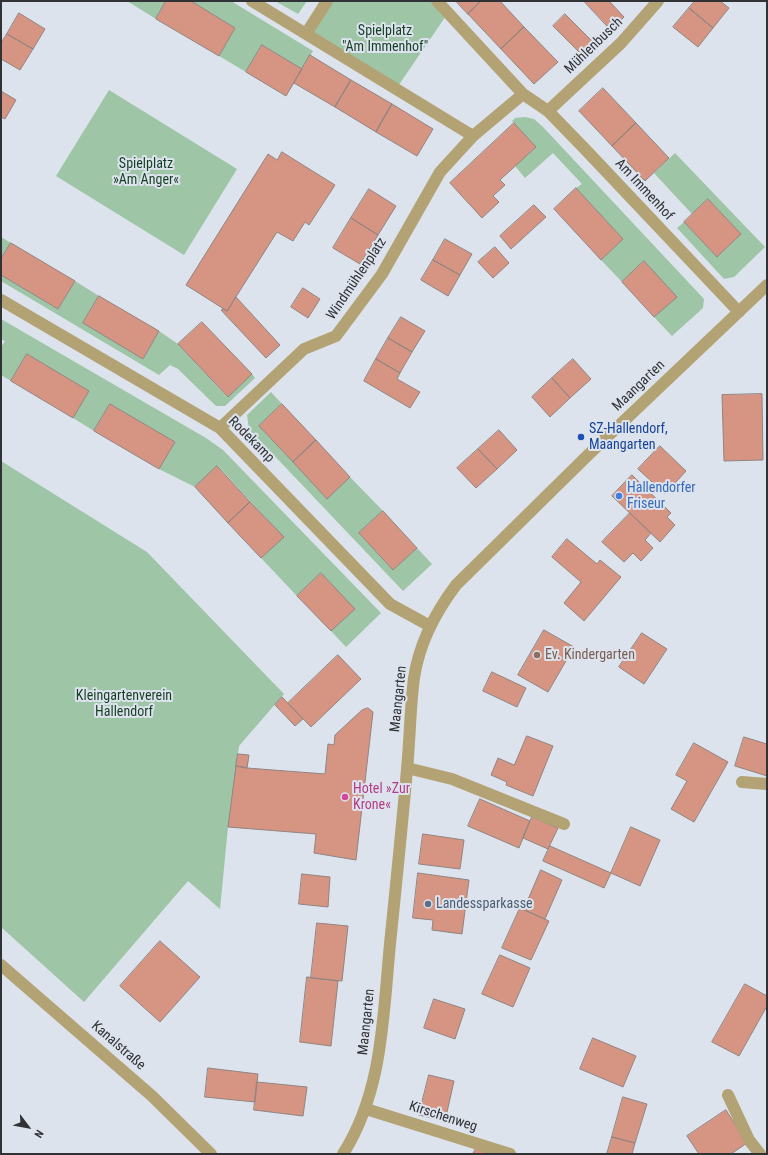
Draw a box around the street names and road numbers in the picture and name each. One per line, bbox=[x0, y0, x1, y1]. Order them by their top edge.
street label: Mühlenbusch bbox=[562, 14, 626, 78]
street label: Am Immenhof bbox=[611, 156, 677, 224]
street label: Windmühlenplatz bbox=[323, 235, 391, 323]
street label: Maangarten bbox=[609, 357, 669, 415]
street label: Rodekamp bbox=[224, 413, 278, 467]
street label: Maangarten bbox=[387, 665, 411, 733]
street label: Maangarten bbox=[355, 988, 379, 1056]
street label: Kanalstraße bbox=[88, 1018, 148, 1074]
street label: Kirschenweg bbox=[407, 1098, 479, 1136]

